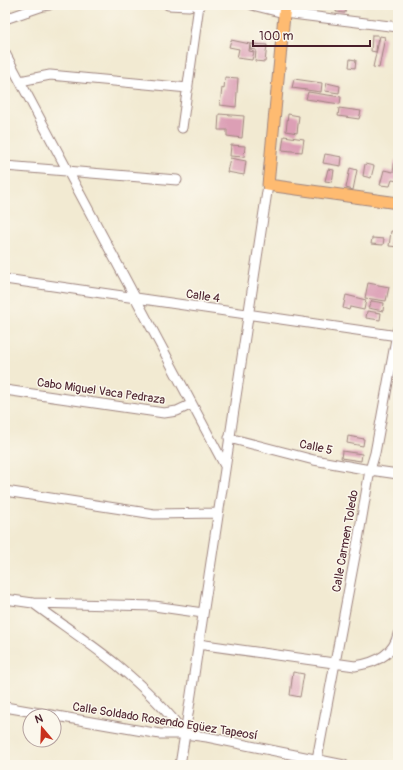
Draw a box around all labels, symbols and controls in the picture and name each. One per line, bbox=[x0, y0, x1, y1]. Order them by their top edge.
scale bar bbox=[253, 22, 370, 48]
text: 100 m bbox=[259, 29, 294, 44]
street label: Calle 4 bbox=[185, 287, 221, 306]
street label: Cabo Miguel Vaca Pedraza bbox=[36, 375, 166, 408]
street label: Calle 5 bbox=[298, 437, 334, 458]
street label: Calle Carmen Toledo bbox=[329, 488, 362, 593]
street label: Calle Soldado Rosendo Egüez Tapeosí bbox=[71, 699, 258, 744]
north arrow bbox=[22, 708, 62, 748]
text: N bbox=[33, 711, 45, 726]

